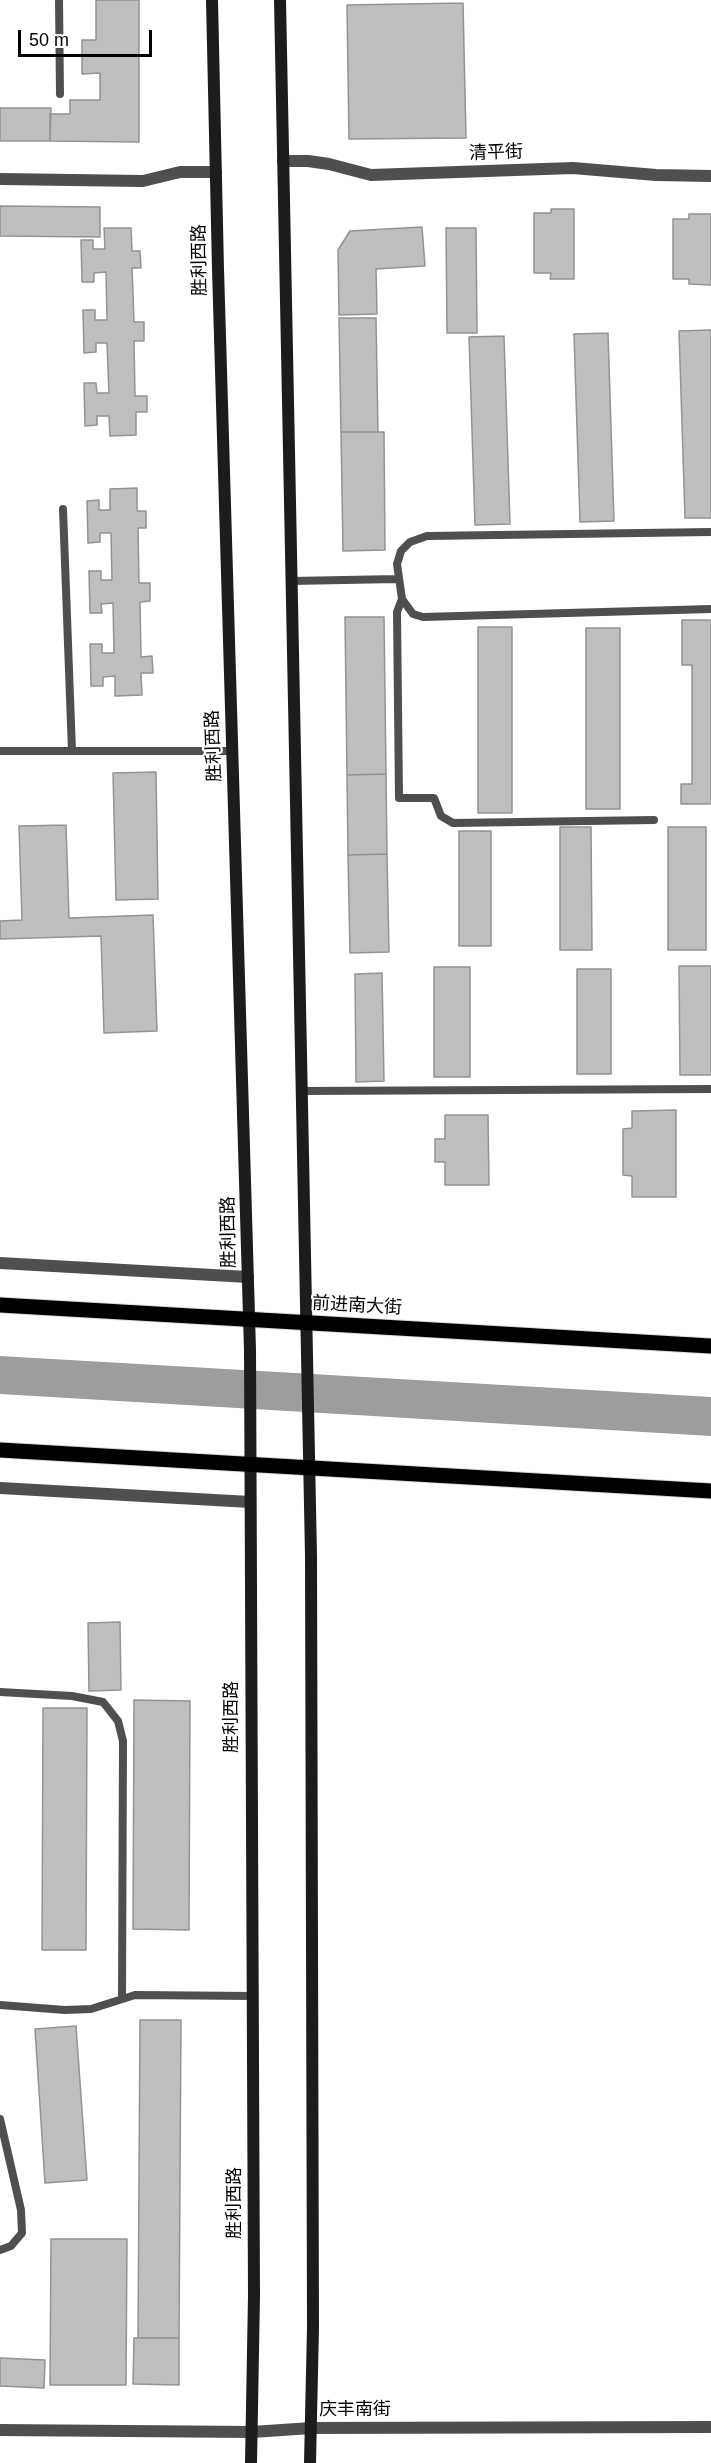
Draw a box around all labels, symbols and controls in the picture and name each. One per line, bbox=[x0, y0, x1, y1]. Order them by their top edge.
scale bar bbox=[21, 18, 154, 56]
text: 50 m bbox=[29, 30, 69, 50]
street label: 清平街 bbox=[469, 141, 523, 165]
street label: 胜利西路 bbox=[189, 224, 211, 296]
street label: 胜利西路 bbox=[202, 710, 226, 782]
street label: 胜利西路 bbox=[218, 1196, 240, 1268]
street label: 前进南大街 bbox=[311, 1293, 403, 1319]
street label: 胜利西路 bbox=[221, 1681, 243, 1753]
street label: 胜利西路 bbox=[224, 2167, 246, 2239]
street label: 庆丰南街 bbox=[319, 2399, 391, 2421]

